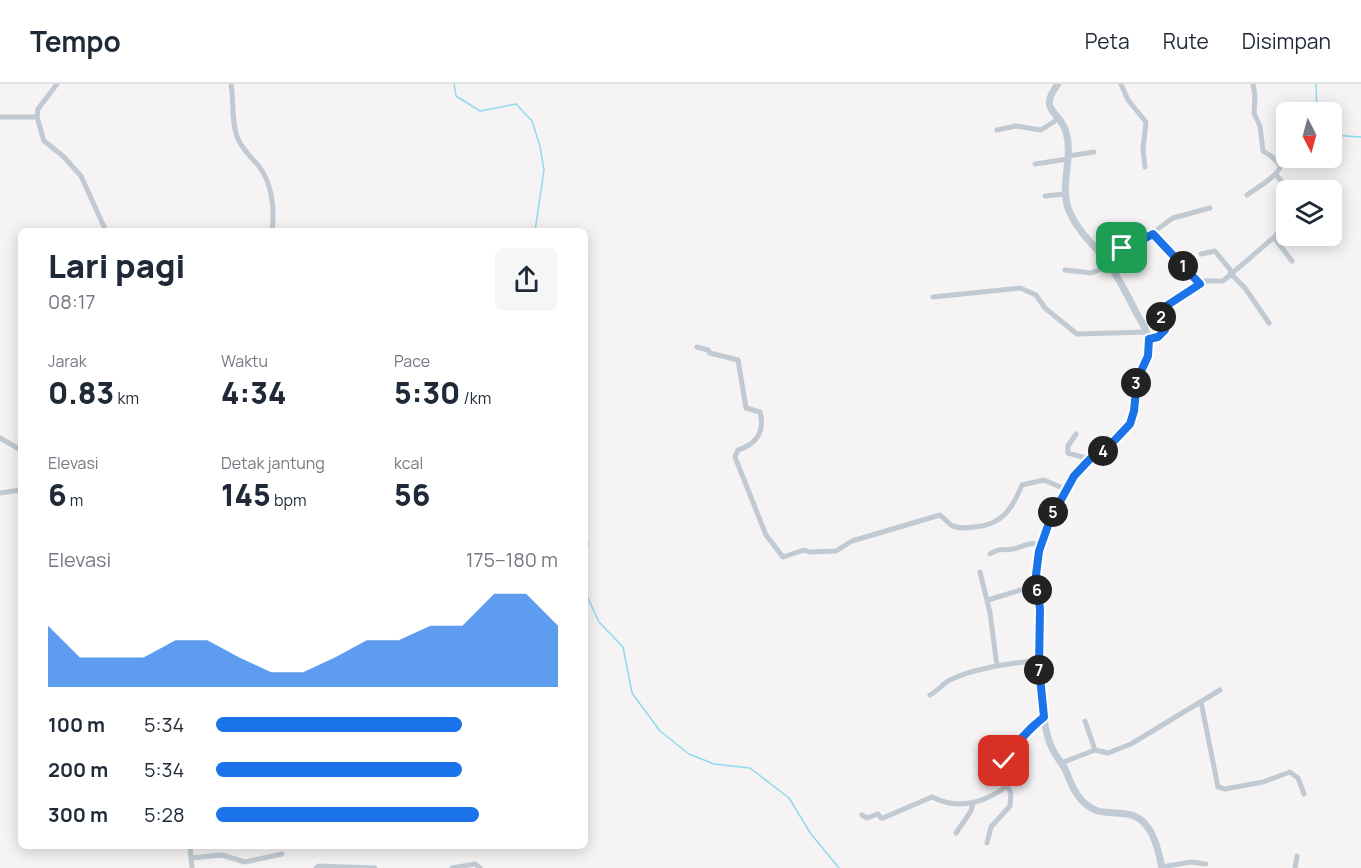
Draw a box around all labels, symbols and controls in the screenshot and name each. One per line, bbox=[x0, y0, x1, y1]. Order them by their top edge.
text: Tempo bbox=[30, 22, 121, 60]
text: Peta bbox=[1085, 27, 1130, 55]
text: Rute bbox=[1163, 27, 1209, 55]
text: Disimpan bbox=[1242, 27, 1331, 55]
north arrow bbox=[1276, 102, 1342, 168]
map controls bbox=[1276, 102, 1342, 246]
button: layers bbox=[1276, 180, 1342, 246]
pin bbox=[1096, 222, 1147, 273]
icon: arrive bbox=[1105, 231, 1138, 264]
text: Lari pagi bbox=[48, 243, 185, 288]
button: share bbox=[495, 248, 558, 311]
pin: 1 bbox=[1168, 251, 1198, 281]
text: 1 bbox=[1179, 255, 1187, 277]
text: 08:17 bbox=[48, 288, 96, 315]
pin: 2 bbox=[1146, 302, 1176, 332]
text: 2 bbox=[1156, 306, 1166, 328]
text: Jarak bbox=[48, 350, 87, 372]
text: Waktu bbox=[221, 350, 268, 372]
text: Pace bbox=[394, 350, 430, 372]
pin: 3 bbox=[1121, 368, 1151, 398]
text: 0.83 bbox=[48, 372, 114, 413]
text: 4:34 bbox=[221, 372, 286, 413]
text: 5:30 bbox=[394, 372, 460, 413]
text: 3 bbox=[1131, 372, 1141, 394]
text: km bbox=[114, 387, 139, 409]
text: /km bbox=[460, 387, 491, 409]
pin: 4 bbox=[1088, 436, 1118, 466]
text: 4 bbox=[1098, 440, 1108, 462]
text: Elevasi bbox=[48, 452, 99, 474]
text: Detak jantung bbox=[221, 452, 325, 474]
text: kcal bbox=[394, 452, 423, 474]
text: 6 bbox=[48, 474, 67, 515]
text: 145 bbox=[221, 474, 271, 515]
text: 56 bbox=[394, 474, 430, 515]
text: m bbox=[67, 489, 83, 511]
text: bpm bbox=[271, 489, 306, 511]
pin: 5 bbox=[1038, 497, 1068, 527]
text: 5 bbox=[1048, 501, 1058, 523]
text: Elevasi bbox=[48, 546, 111, 573]
text: 175–180 m bbox=[466, 546, 558, 573]
pin: 6 bbox=[1022, 575, 1052, 605]
text: 6 bbox=[1032, 579, 1042, 601]
pin: 7 bbox=[1024, 655, 1054, 685]
text: 7 bbox=[1035, 659, 1043, 681]
text: 100 m bbox=[48, 711, 105, 738]
text: 5:34 bbox=[144, 711, 184, 738]
pin bbox=[978, 735, 1029, 786]
icon: check bbox=[987, 744, 1020, 777]
text: 200 m bbox=[48, 756, 108, 783]
text: 5:34 bbox=[144, 756, 184, 783]
text: 300 m bbox=[48, 801, 108, 828]
text: 5:28 bbox=[144, 801, 185, 828]

